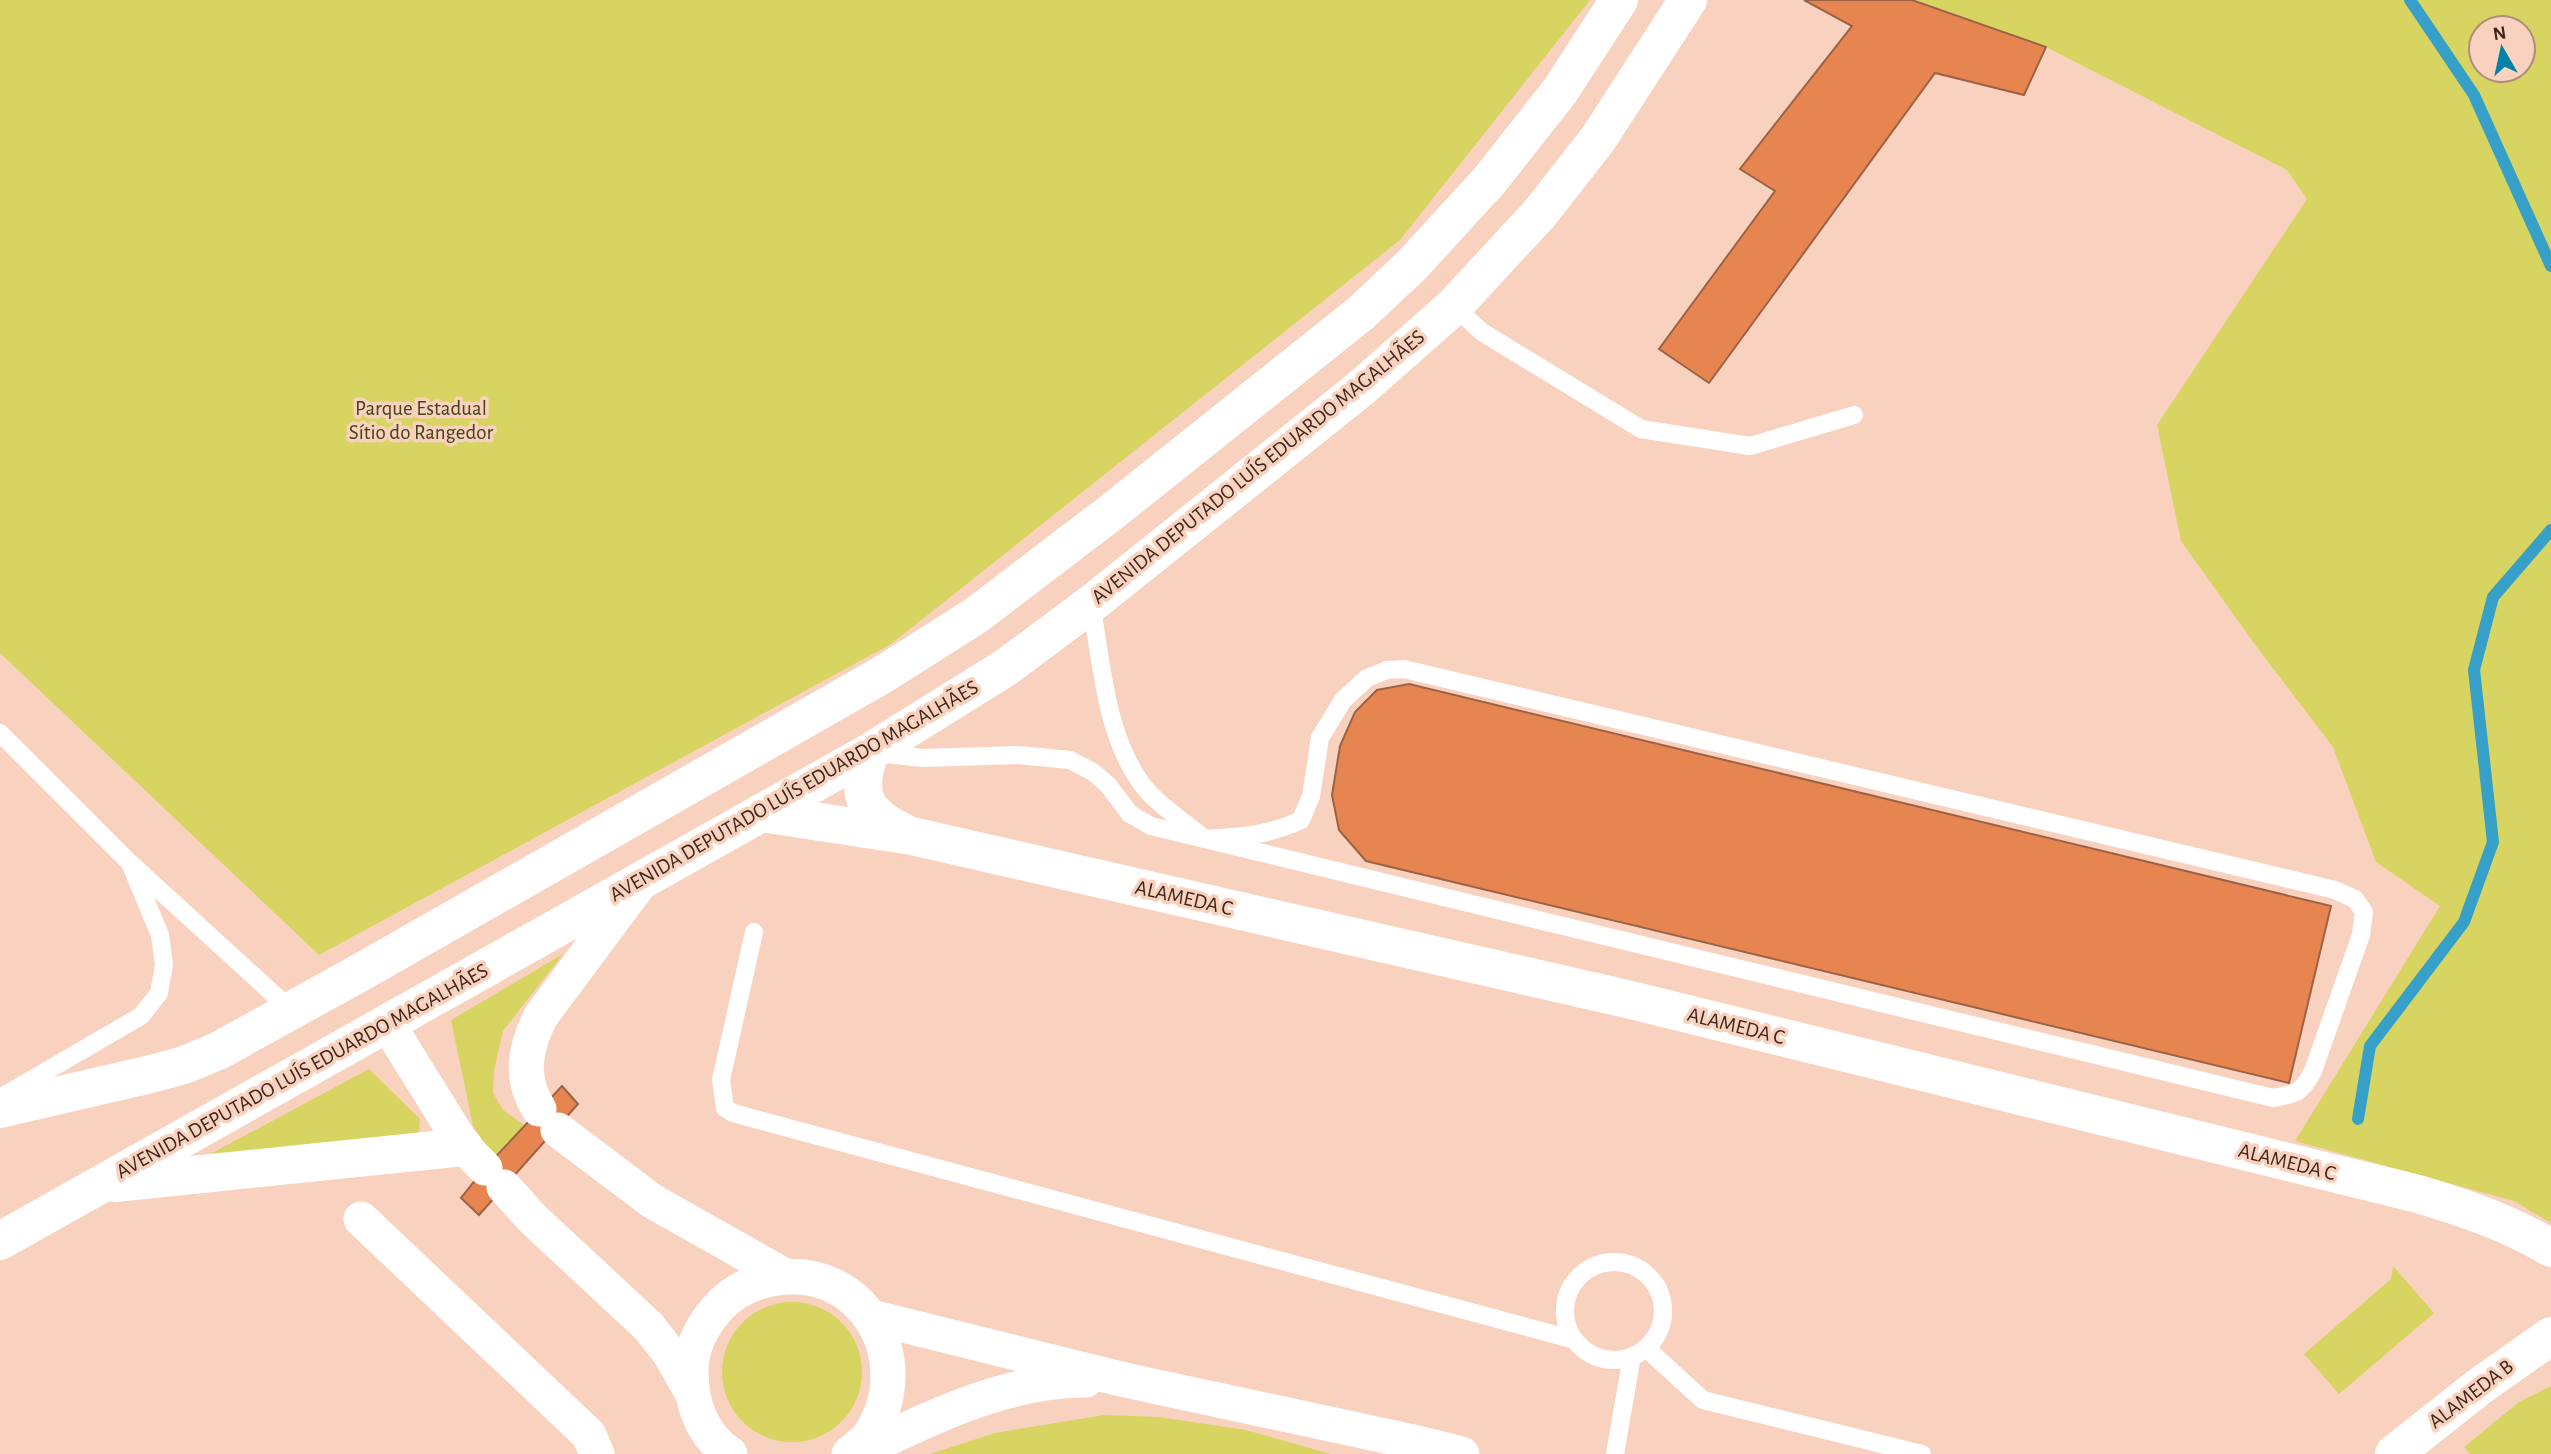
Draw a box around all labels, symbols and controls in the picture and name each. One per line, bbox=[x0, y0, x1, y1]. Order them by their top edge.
north arrow bbox=[2467, 14, 2537, 84]
text: N bbox=[2492, 23, 2508, 44]
street label: AVENIDA DEPUTADO LUÍS EDUARDO MAGALHÃES bbox=[1086, 324, 1429, 608]
park label: Parque Estadual Sítio do Rangedor bbox=[349, 398, 493, 443]
street label: AVENIDA DEPUTADO LUÍS EDUARDO MAGALHÃES bbox=[605, 675, 982, 906]
street label: ALAMEDA C bbox=[1133, 877, 1235, 919]
street label: AVENIDA DEPUTADO LUÍS EDUARDO MAGALHÃES bbox=[111, 958, 492, 1182]
street label: ALAMEDA C bbox=[1685, 1004, 1787, 1048]
street label: ALAMEDA C bbox=[2236, 1140, 2338, 1184]
street label: ALAMEDA B bbox=[2425, 1356, 2517, 1432]

